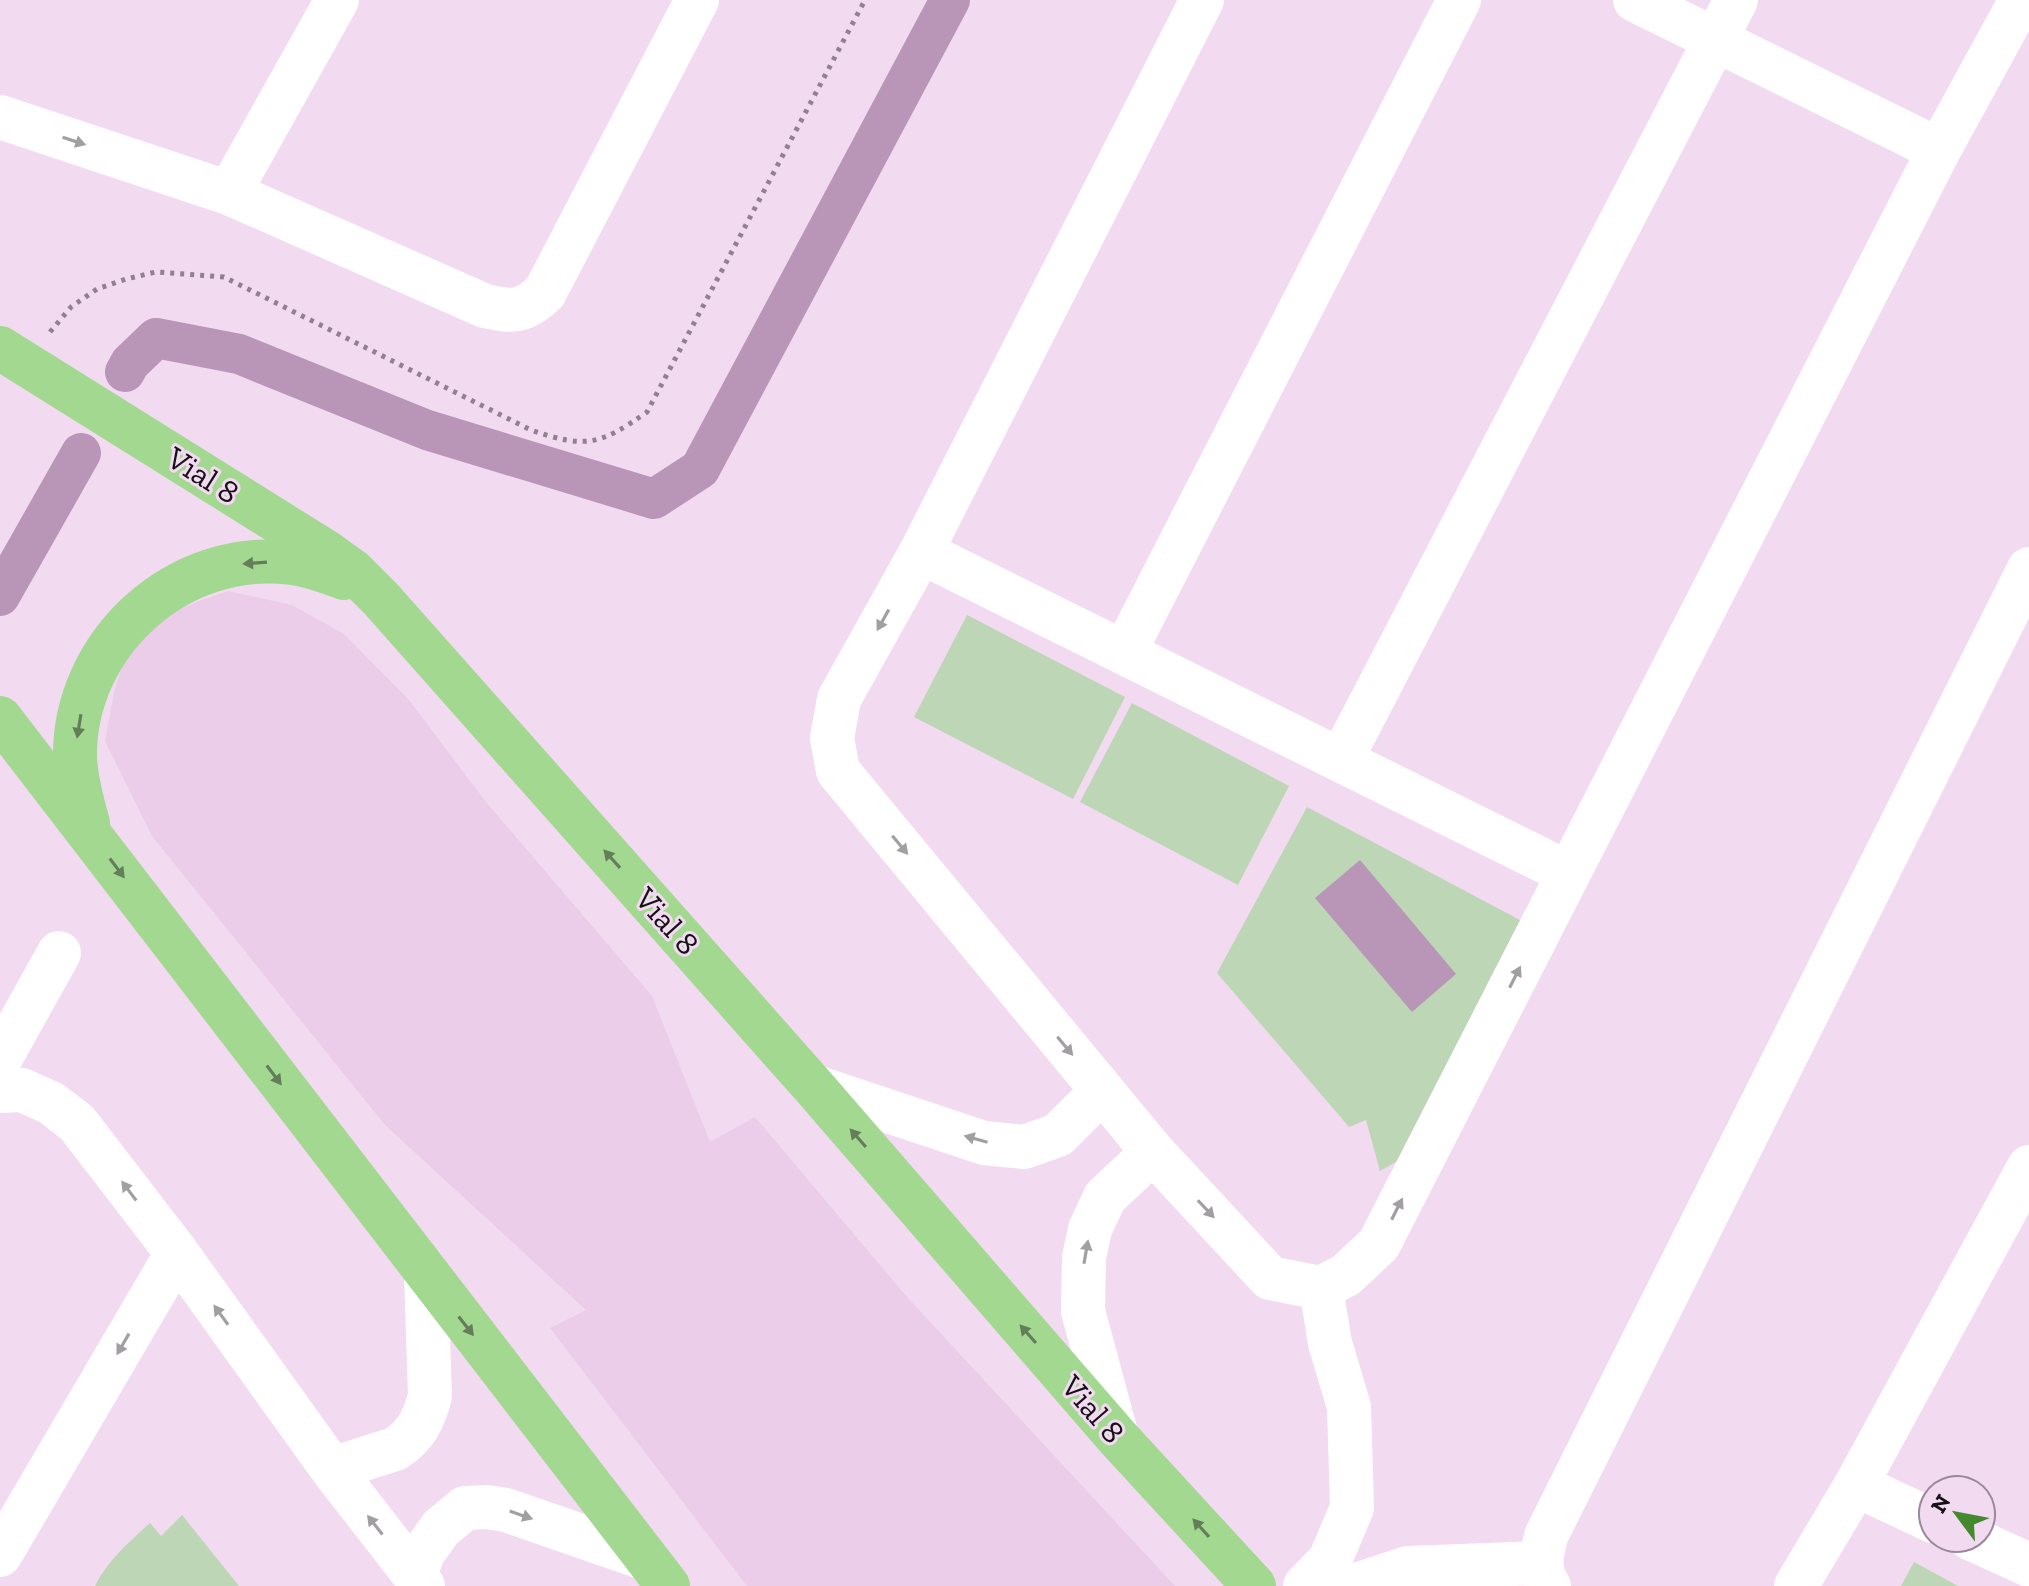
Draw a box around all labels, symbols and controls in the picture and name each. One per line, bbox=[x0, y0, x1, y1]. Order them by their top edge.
one-way arrow bbox=[62, 136, 86, 148]
street label: Vial 8 bbox=[159, 438, 246, 512]
one-way arrow bbox=[242, 557, 267, 570]
one-way arrow bbox=[876, 609, 890, 631]
one-way arrow bbox=[72, 713, 84, 738]
one-way arrow bbox=[891, 835, 908, 855]
one-way arrow bbox=[603, 849, 621, 869]
one-way arrow bbox=[108, 858, 124, 878]
street label: Vial 8 bbox=[626, 879, 707, 963]
one-way arrow bbox=[1509, 965, 1522, 988]
one-way arrow bbox=[1056, 1035, 1073, 1055]
one-way arrow bbox=[266, 1064, 282, 1085]
one-way arrow bbox=[850, 1128, 867, 1148]
one-way arrow bbox=[964, 1132, 988, 1145]
one-way arrow bbox=[122, 1181, 138, 1201]
one-way arrow bbox=[1391, 1197, 1404, 1220]
one-way arrow bbox=[1196, 1199, 1214, 1218]
one-way arrow bbox=[1080, 1239, 1092, 1264]
one-way arrow bbox=[213, 1304, 229, 1326]
one-way arrow bbox=[458, 1315, 474, 1336]
one-way arrow bbox=[1020, 1325, 1038, 1344]
one-way arrow bbox=[116, 1333, 130, 1356]
street label: Vial 8 bbox=[1053, 1367, 1133, 1451]
north arrow bbox=[1917, 1474, 1997, 1554]
text: N bbox=[1925, 1489, 1956, 1518]
one-way arrow bbox=[509, 1509, 533, 1522]
one-way arrow bbox=[367, 1515, 384, 1535]
one-way arrow bbox=[1193, 1519, 1211, 1538]

